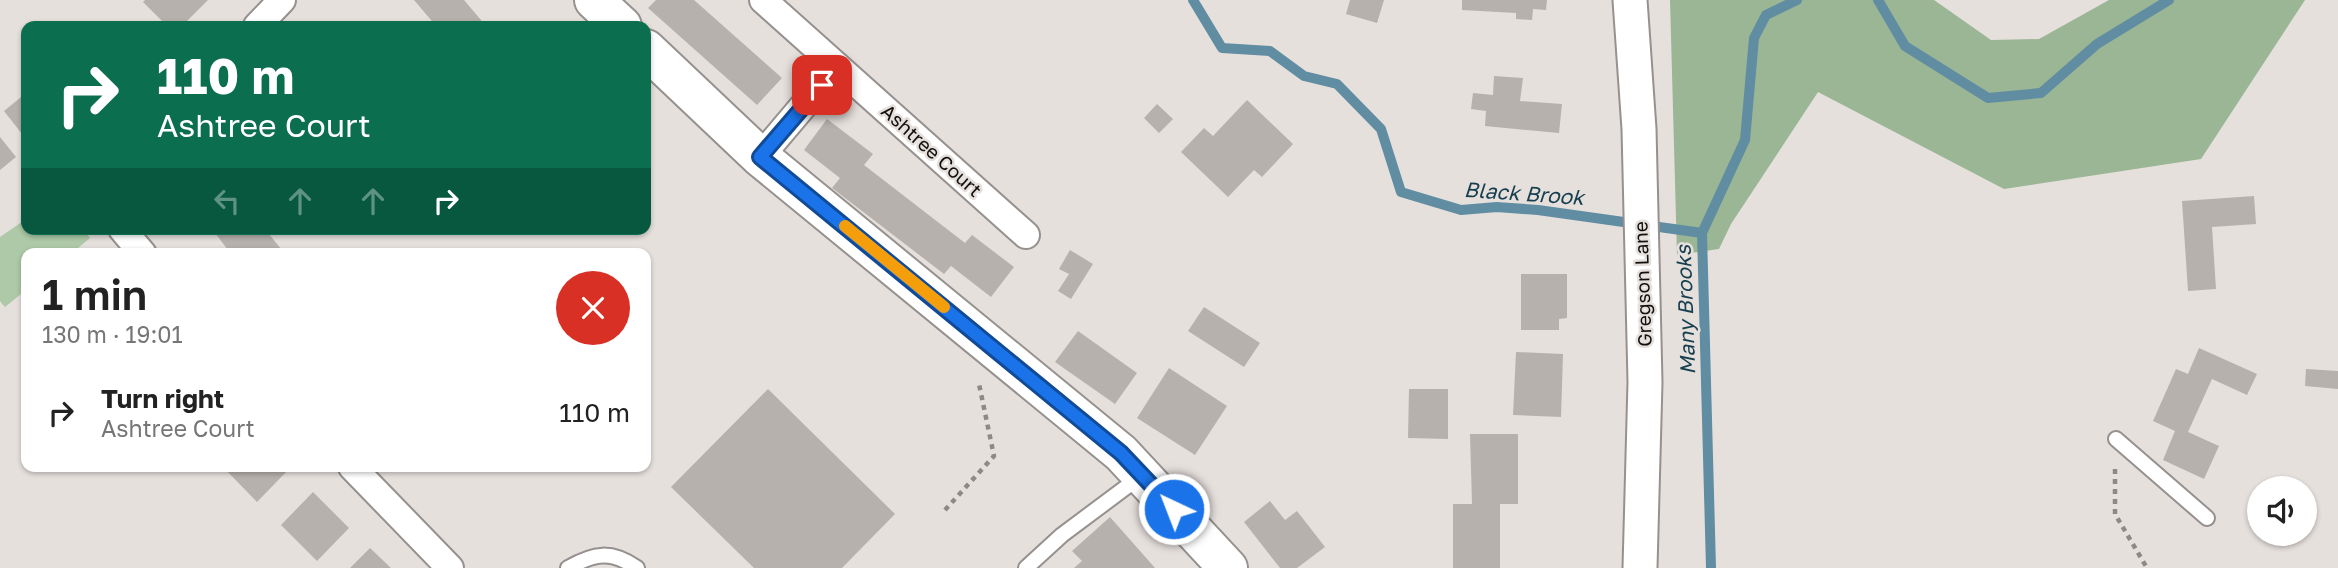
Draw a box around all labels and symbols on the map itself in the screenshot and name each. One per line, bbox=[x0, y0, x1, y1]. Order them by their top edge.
pin bbox=[792, 55, 852, 115]
street label: Ashtree Court bbox=[877, 99, 987, 201]
water label: Black Brook bbox=[1463, 176, 1587, 210]
street label: Gregson Lane bbox=[1628, 221, 1656, 347]
water label: Many Brooks bbox=[1670, 244, 1700, 375]
position arrow bbox=[1137, 472, 1211, 546]

